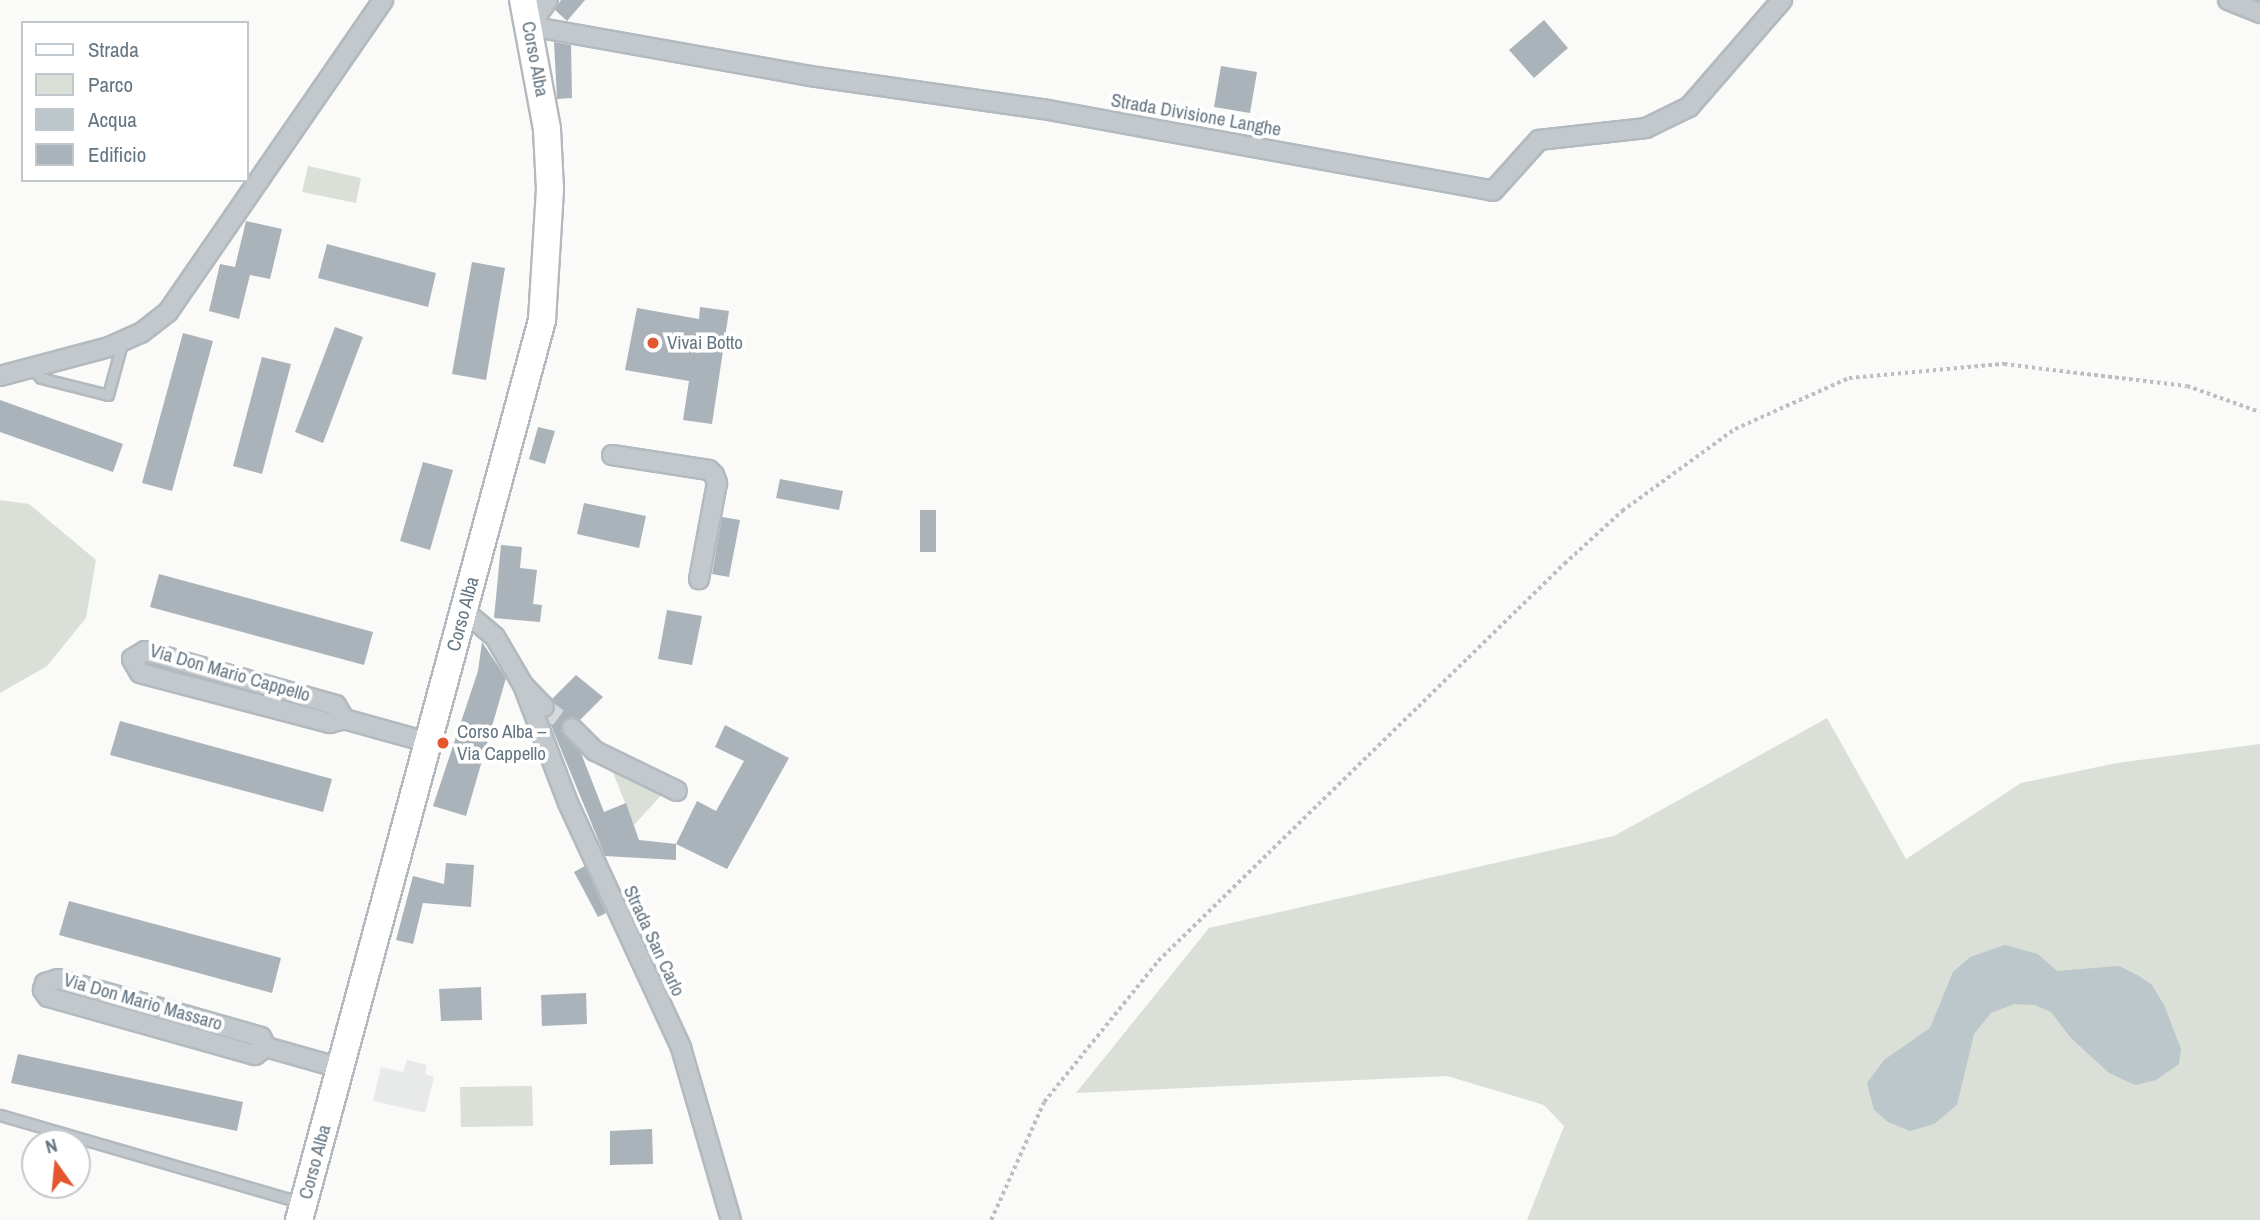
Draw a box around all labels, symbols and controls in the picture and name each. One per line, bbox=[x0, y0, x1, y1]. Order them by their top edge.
street label: Corso Alba bbox=[516, 19, 554, 99]
legend bbox=[21, 21, 248, 182]
text: Strada bbox=[88, 35, 139, 64]
text: Parco bbox=[88, 70, 133, 99]
street label: Strada Divisione Langhe bbox=[1109, 89, 1283, 141]
text: Acqua bbox=[88, 105, 137, 134]
text: Edificio bbox=[88, 140, 146, 169]
place label: Vivai Botto bbox=[667, 332, 743, 354]
marker: Vivai Botto bbox=[645, 335, 661, 351]
street label: Corso Alba bbox=[442, 574, 484, 654]
street label: Via Don Mario Cappello bbox=[147, 639, 313, 707]
place label: Corso Alba – Via Cappello bbox=[457, 721, 547, 765]
marker: Corso Alba – Via Cappello bbox=[435, 735, 451, 751]
street label: Strada San Carlo bbox=[618, 882, 690, 1000]
street label: Via Don Mario Massaro bbox=[61, 968, 225, 1036]
street label: Corso Alba bbox=[294, 1122, 336, 1202]
north arrow bbox=[21, 1129, 91, 1199]
text: N bbox=[42, 1132, 60, 1160]

